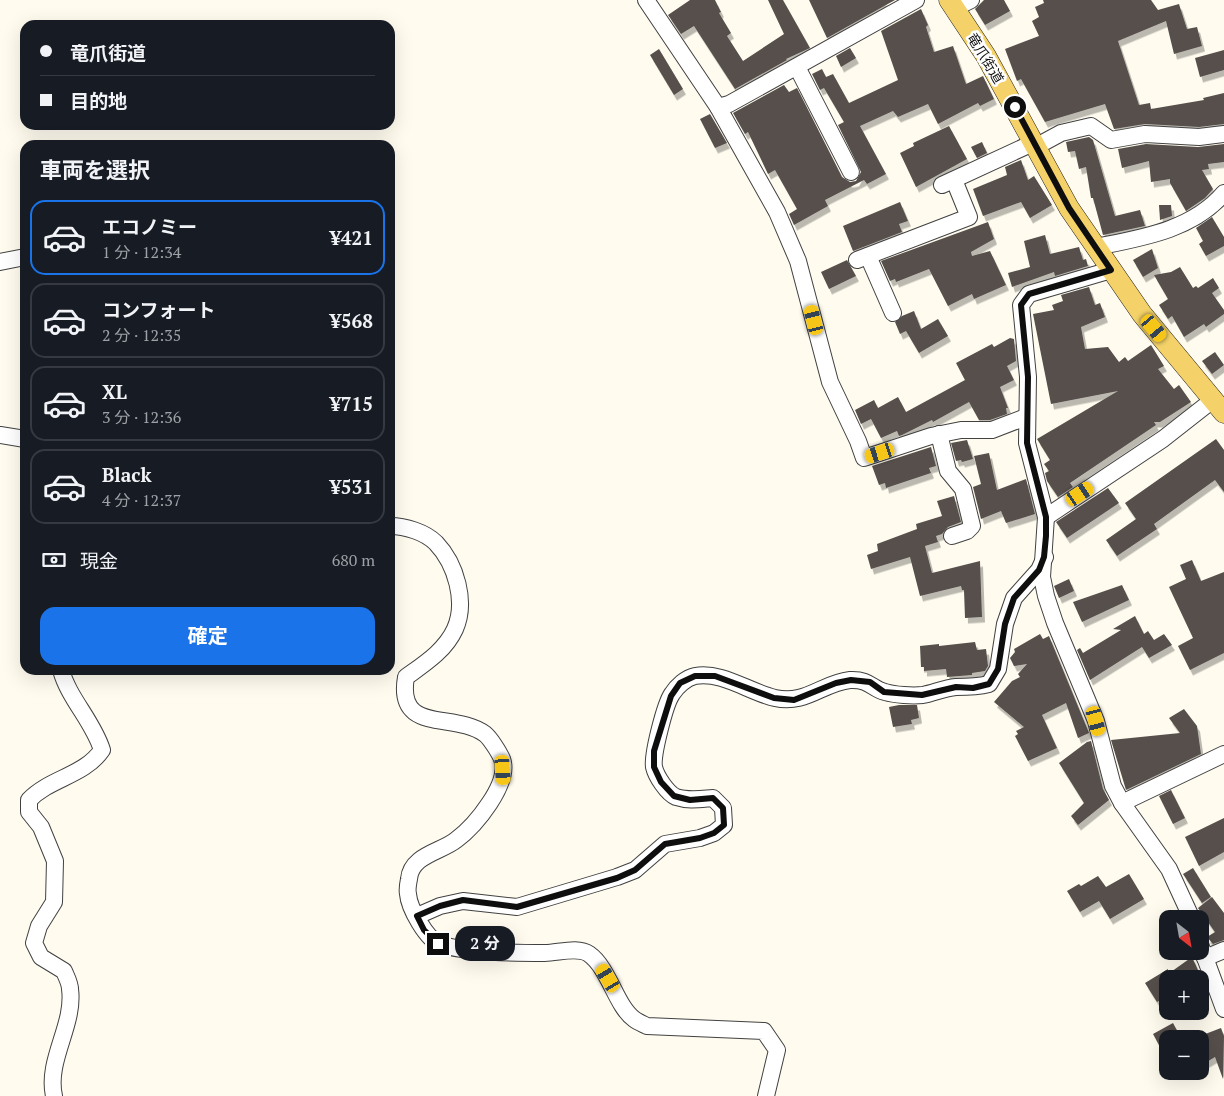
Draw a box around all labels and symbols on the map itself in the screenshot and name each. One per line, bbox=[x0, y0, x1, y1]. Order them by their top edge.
street label: 竜爪街道 bbox=[963, 29, 1009, 87]
route start bbox=[1004, 96, 1026, 118]
car bbox=[803, 304, 824, 336]
car bbox=[1138, 312, 1169, 344]
car bbox=[863, 441, 896, 465]
car bbox=[1063, 479, 1096, 509]
car bbox=[1084, 705, 1107, 737]
car bbox=[494, 755, 511, 785]
north arrow bbox=[1159, 910, 1209, 960]
callout: 2 分 bbox=[456, 926, 516, 962]
route end bbox=[427, 933, 449, 955]
car bbox=[593, 961, 622, 995]

